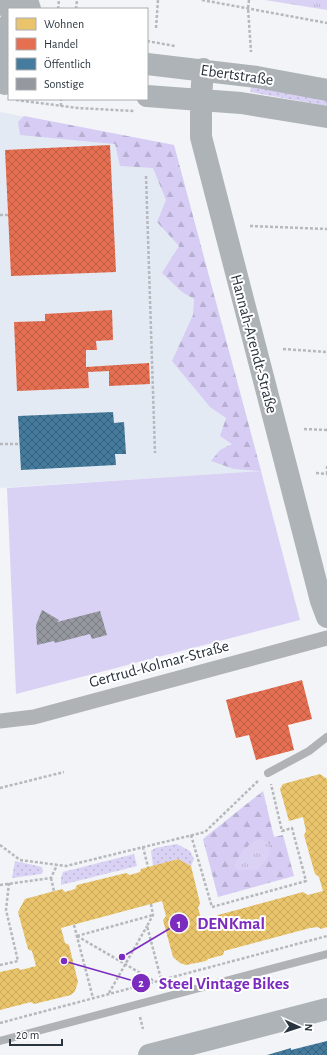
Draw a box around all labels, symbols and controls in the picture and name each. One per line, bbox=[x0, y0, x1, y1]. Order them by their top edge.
legend bbox=[8, 8, 148, 100]
text: Wohnen bbox=[44, 18, 84, 30]
text: Handel bbox=[44, 38, 78, 50]
text: Öffentlich bbox=[44, 57, 91, 70]
street label: Ebertstraße bbox=[200, 62, 274, 88]
text: Sonstige bbox=[44, 78, 84, 90]
street label: Hannah-Arendt-Straße bbox=[228, 273, 280, 415]
street label: Gertrud-Kolmar-Straße bbox=[87, 638, 231, 690]
callout: DENKmal bbox=[169, 909, 273, 938]
text: DENKmal bbox=[197, 915, 265, 932]
text: 1 bbox=[177, 918, 181, 930]
callout: Steel Vintage Bikes bbox=[131, 968, 298, 997]
text: Steel Vintage Bikes bbox=[159, 975, 290, 992]
text: 2 bbox=[138, 977, 144, 989]
north arrow bbox=[279, 1007, 319, 1047]
scale bar bbox=[10, 1021, 62, 1047]
text: N bbox=[303, 1023, 314, 1032]
text: 20 m bbox=[16, 1029, 39, 1041]

